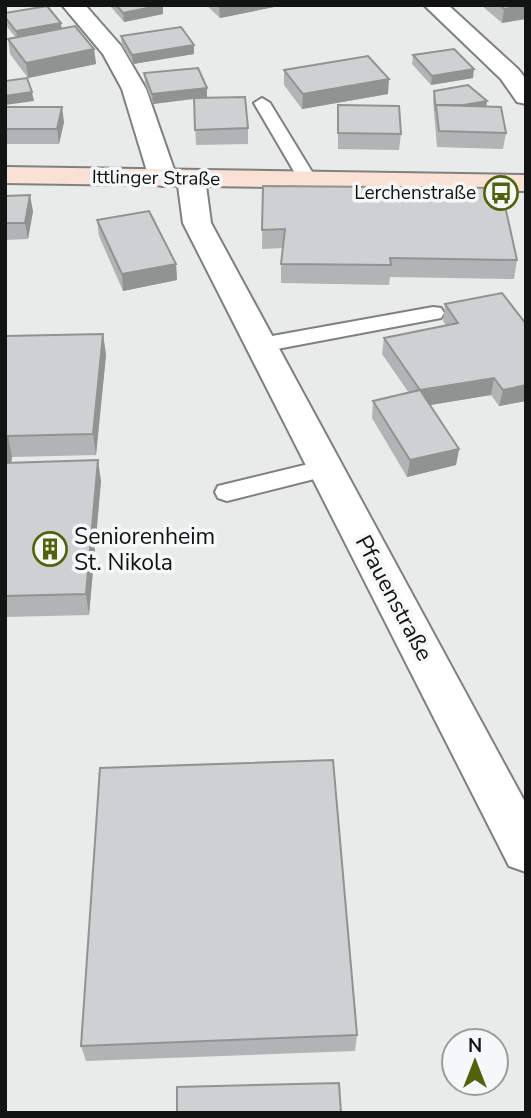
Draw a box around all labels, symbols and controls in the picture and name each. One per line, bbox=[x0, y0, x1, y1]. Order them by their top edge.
street label: Ittlinger Straße bbox=[92, 164, 220, 192]
bus stop icon: Lerchenstraße bbox=[482, 174, 520, 212]
place label: Lerchenstraße bbox=[354, 180, 476, 206]
place label: Seniorenheim St. Nikola bbox=[74, 521, 215, 578]
building icon: Seniorenheim St. Nikola bbox=[31, 530, 69, 568]
street label: Pfauenstraße bbox=[348, 530, 440, 666]
north arrow bbox=[440, 1027, 510, 1097]
text: N bbox=[468, 1033, 482, 1059]

